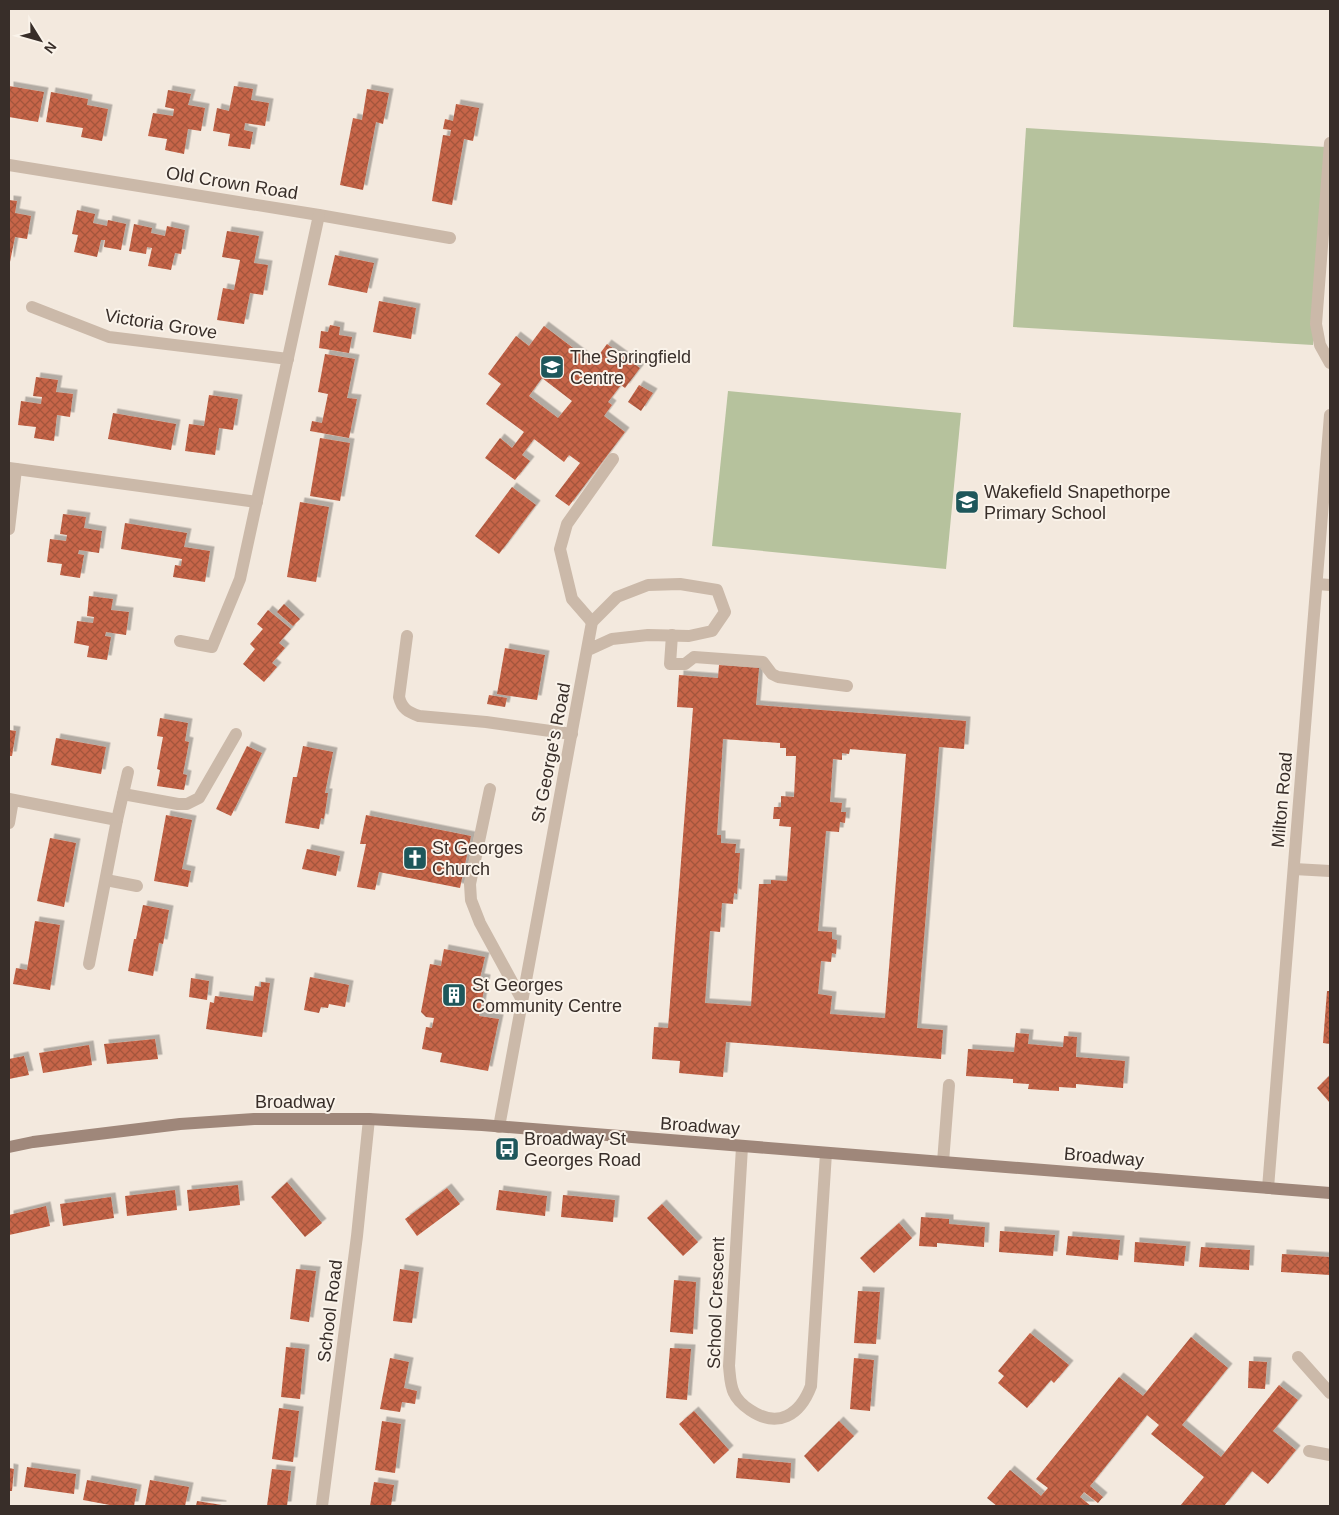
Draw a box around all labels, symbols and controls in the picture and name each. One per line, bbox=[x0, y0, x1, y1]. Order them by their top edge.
north arrow bbox=[15, 15, 65, 65]
text: N bbox=[41, 39, 60, 57]
street label: Old Crown Road bbox=[165, 163, 299, 203]
street label: Victoria Grove bbox=[103, 305, 219, 343]
place label: The Springfield Centre bbox=[570, 347, 691, 388]
school or university icon: The Springfield Centre bbox=[539, 354, 565, 380]
place label: Wakefield Snapethorpe Primary School bbox=[984, 482, 1170, 523]
school or university icon: Wakefield Snapethorpe Primary School bbox=[954, 489, 980, 515]
street label: St George's Road bbox=[528, 681, 574, 825]
street label: Milton Road bbox=[1268, 751, 1296, 849]
place label: St Georges Church bbox=[432, 838, 523, 879]
church icon: St Georges Church bbox=[402, 845, 428, 871]
place label: St Georges Community Centre bbox=[472, 975, 622, 1016]
building icon: St Georges Community Centre bbox=[441, 982, 467, 1008]
street label: Broadway bbox=[255, 1092, 335, 1112]
street label: Broadway bbox=[659, 1113, 741, 1139]
place label: Broadway St Georges Road bbox=[524, 1129, 641, 1170]
bus stop icon: Broadway St Georges Road bbox=[494, 1136, 520, 1162]
street label: Broadway bbox=[1063, 1144, 1145, 1170]
street label: School Crescent bbox=[704, 1237, 728, 1369]
street label: School Road bbox=[314, 1259, 346, 1363]

